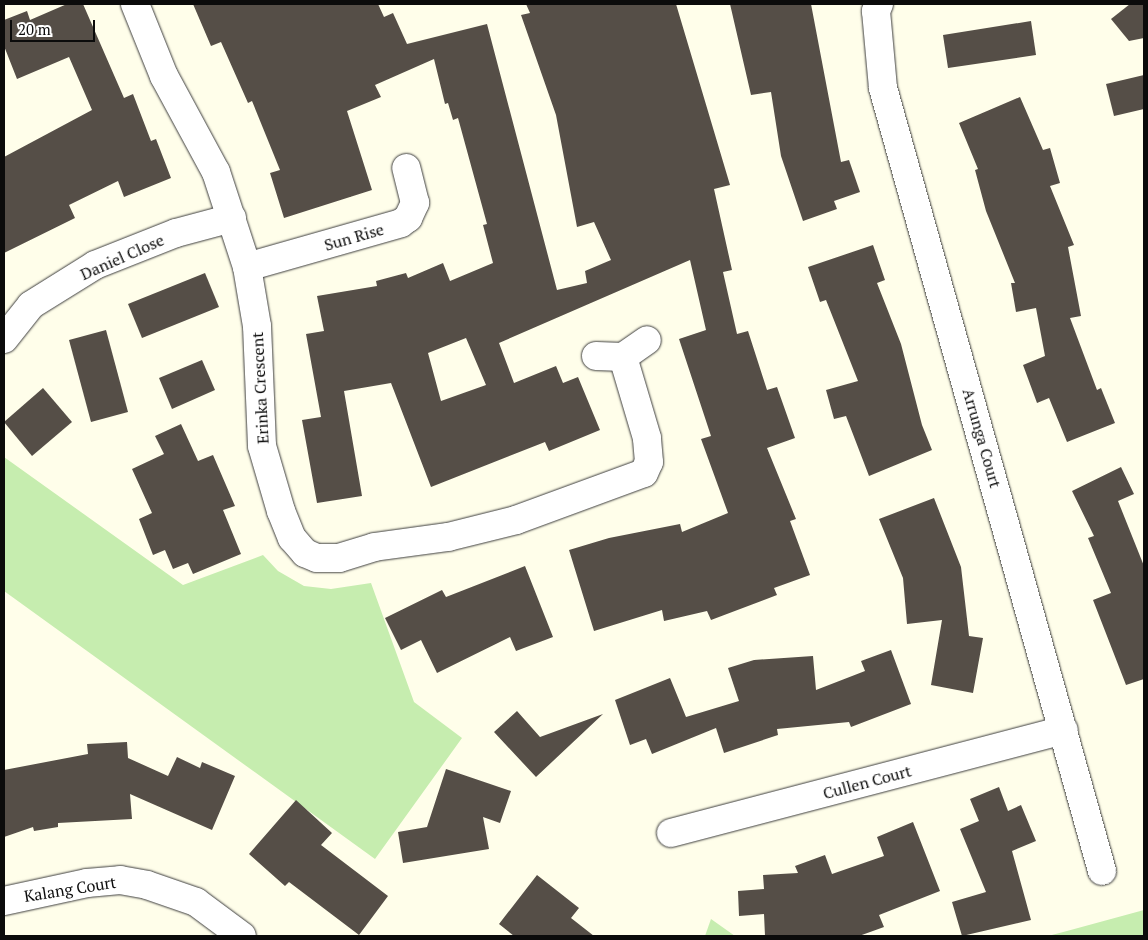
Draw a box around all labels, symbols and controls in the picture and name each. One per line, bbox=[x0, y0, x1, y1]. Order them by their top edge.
scale bar bbox=[12, 10, 98, 42]
text: 20 m bbox=[18, 19, 51, 39]
street label: Sun Rise bbox=[322, 219, 386, 255]
street label: Daniel Close bbox=[77, 230, 167, 284]
street label: Erinka Crescent bbox=[247, 332, 273, 444]
street label: Arrunga Court bbox=[959, 386, 1005, 490]
street label: Cullen Court bbox=[821, 761, 913, 803]
street label: Kalang Court bbox=[22, 872, 118, 906]

